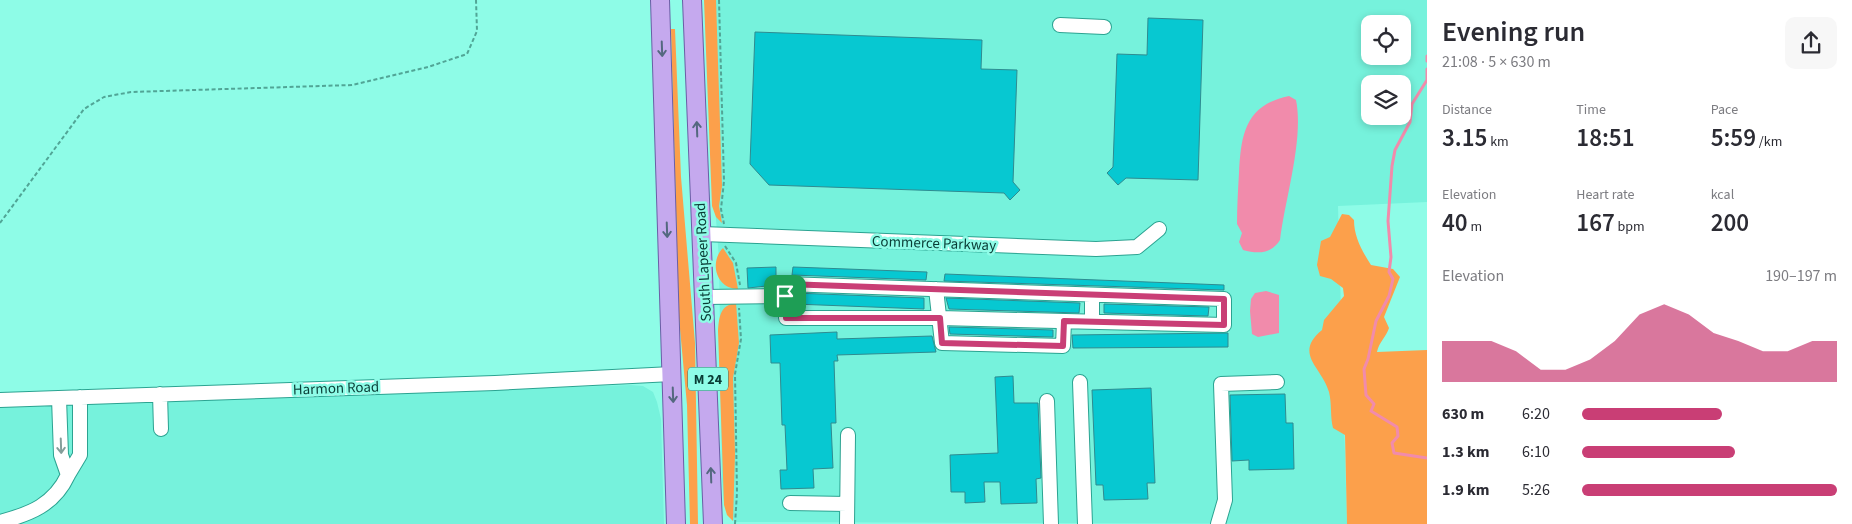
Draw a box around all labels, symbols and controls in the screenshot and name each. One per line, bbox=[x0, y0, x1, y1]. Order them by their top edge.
text: Evening run bbox=[1442, 12, 1585, 52]
map controls bbox=[1361, 15, 1411, 125]
button: locate bbox=[1361, 15, 1411, 65]
button: share bbox=[1785, 17, 1837, 69]
one-way arrow bbox=[657, 40, 666, 56]
text: 21:08 · 5 × 630 m bbox=[1442, 51, 1551, 73]
button: layers bbox=[1361, 75, 1411, 125]
text: Distance bbox=[1442, 100, 1492, 120]
text: Time bbox=[1576, 100, 1606, 120]
text: Pace bbox=[1711, 100, 1738, 120]
text: 3.15 bbox=[1442, 120, 1487, 156]
text: 18:51 bbox=[1576, 120, 1635, 156]
text: 5:59 bbox=[1711, 120, 1756, 156]
one-way arrow bbox=[692, 121, 701, 137]
text: km bbox=[1487, 132, 1509, 152]
text: /km bbox=[1756, 132, 1782, 152]
text: Elevation bbox=[1442, 185, 1497, 205]
text: Heart rate bbox=[1576, 185, 1635, 205]
text: kcal bbox=[1711, 185, 1734, 205]
street label: South Lapeer Road bbox=[690, 202, 717, 322]
text: 40 bbox=[1442, 205, 1468, 241]
text: 167 bbox=[1576, 205, 1615, 241]
text: 200 bbox=[1711, 205, 1749, 241]
text: m bbox=[1468, 217, 1482, 237]
text: bpm bbox=[1615, 217, 1645, 237]
one-way arrow bbox=[663, 222, 672, 238]
street label: Commerce Parkway bbox=[872, 231, 996, 256]
text: Elevation bbox=[1442, 265, 1504, 287]
text: 190–197 m bbox=[1765, 265, 1837, 287]
pin bbox=[764, 275, 806, 317]
icon: arrive bbox=[771, 282, 799, 310]
road number: M 24 bbox=[688, 368, 728, 390]
street label: Harmon Road bbox=[292, 376, 380, 401]
one-way arrow bbox=[668, 387, 677, 403]
text: 630 m bbox=[1442, 403, 1484, 425]
text: 6:20 bbox=[1522, 403, 1550, 425]
one-way arrow bbox=[56, 438, 65, 454]
text: 1.3 km bbox=[1442, 441, 1489, 463]
text: 6:10 bbox=[1522, 441, 1550, 463]
one-way arrow bbox=[706, 468, 716, 484]
text: 1.9 km bbox=[1442, 479, 1489, 501]
text: 5:26 bbox=[1522, 479, 1550, 501]

